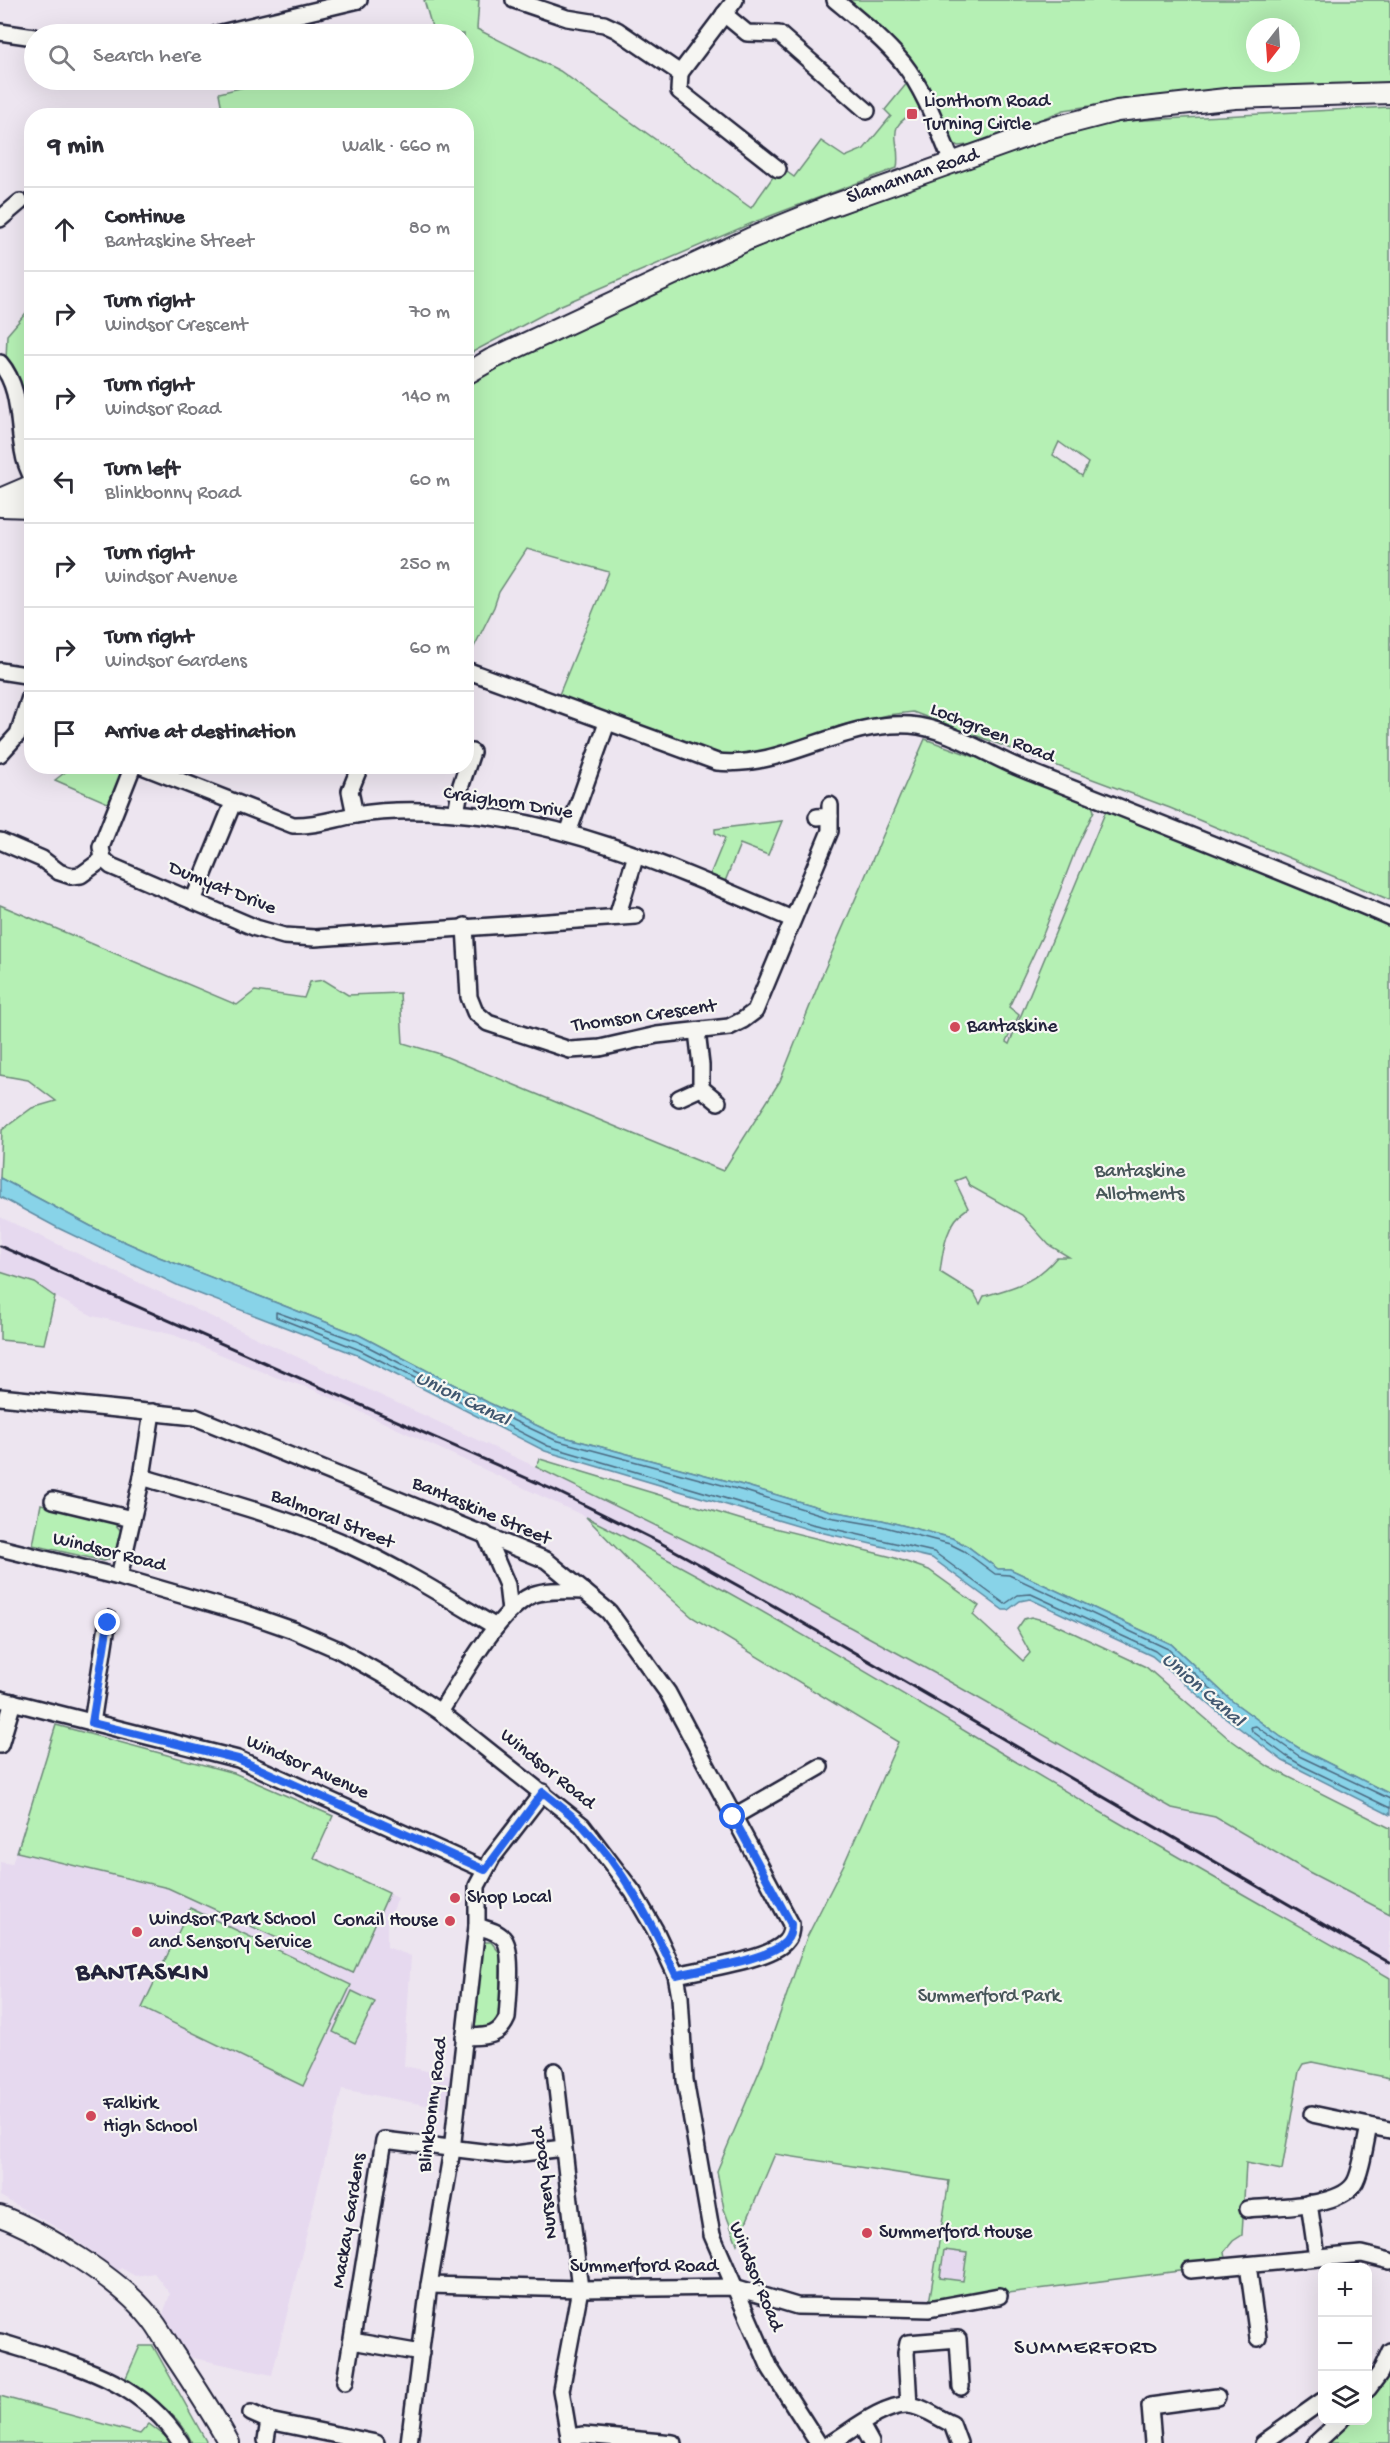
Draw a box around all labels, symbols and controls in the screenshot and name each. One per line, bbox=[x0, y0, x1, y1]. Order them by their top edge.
north arrow bbox=[1246, 18, 1300, 72]
search box bbox=[24, 24, 474, 90]
icon: search bbox=[45, 41, 78, 74]
text: Search here bbox=[93, 44, 201, 70]
place label: Lionthorn Road Turning Circle bbox=[923, 91, 1052, 137]
marker: Lionthorn Road Turning Circle bbox=[905, 107, 919, 121]
text: 9 min bbox=[48, 132, 104, 163]
text: Walk · 660 m bbox=[342, 136, 450, 159]
street label: Slamannan Road bbox=[844, 143, 984, 210]
text: Continue bbox=[105, 205, 185, 231]
icon: ahead bbox=[48, 213, 81, 246]
text: 80 m bbox=[409, 218, 450, 241]
text: Bantaskine Street bbox=[105, 231, 254, 254]
text: Turn right bbox=[105, 289, 193, 315]
icon: right bbox=[48, 297, 81, 330]
text: 70 m bbox=[409, 302, 450, 325]
text: Windsor Crescent bbox=[105, 315, 248, 338]
text: Turn right bbox=[105, 373, 193, 399]
icon: right bbox=[48, 381, 81, 414]
text: 140 m bbox=[402, 386, 450, 409]
text: Windsor Road bbox=[105, 399, 221, 422]
text: Turn left bbox=[105, 457, 179, 483]
icon: left bbox=[48, 465, 81, 498]
text: 60 m bbox=[410, 470, 450, 493]
text: Blinkbonny Road bbox=[105, 483, 241, 506]
text: Turn right bbox=[105, 541, 193, 567]
icon: right bbox=[48, 549, 81, 582]
text: 250 m bbox=[399, 554, 450, 577]
text: Windsor Avenue bbox=[105, 567, 237, 590]
text: Turn right bbox=[105, 625, 193, 651]
icon: right bbox=[48, 633, 81, 666]
text: 60 m bbox=[410, 638, 450, 661]
text: Windsor Gardens bbox=[105, 651, 247, 674]
street label: Lochgreen Road bbox=[926, 699, 1060, 770]
icon: arrive bbox=[48, 717, 81, 750]
text: Arrive at destination bbox=[105, 720, 295, 746]
street label: Craighorn Drive bbox=[442, 782, 575, 826]
street label: Dumyat Drive bbox=[163, 856, 280, 921]
street label: Thomson Crescent bbox=[569, 995, 719, 1039]
place label: Bantaskine bbox=[966, 1016, 1058, 1039]
marker: Bantaskine bbox=[948, 1020, 962, 1034]
park label: Bantaskine Allotments bbox=[1094, 1161, 1186, 1207]
water label: Union Canal bbox=[411, 1366, 514, 1434]
street label: Bantaskine Street bbox=[407, 1472, 556, 1552]
street label: Balmoral Street bbox=[266, 1484, 399, 1556]
street label: Windsor Road bbox=[50, 1528, 170, 1579]
route end bbox=[94, 1609, 120, 1635]
water label: Union Canal bbox=[1155, 1648, 1250, 1735]
street label: Windsor Road bbox=[495, 1725, 601, 1817]
street label: Windsor Avenue bbox=[242, 1731, 373, 1806]
route start bbox=[719, 1803, 745, 1829]
place label: Shop Local bbox=[467, 1887, 552, 1910]
marker: Shop Local bbox=[448, 1891, 462, 1905]
place label: Windsor Park School and Sensory Service bbox=[149, 1909, 316, 1955]
place label: Conail House bbox=[334, 1910, 439, 1933]
marker: Conail House bbox=[443, 1914, 457, 1928]
marker: Windsor Park School and Sensory Service bbox=[130, 1925, 144, 1939]
district label: BANTASKIN bbox=[75, 1959, 210, 1990]
park label: Summerford Park bbox=[918, 1986, 1062, 2009]
street label: Blinkbonny Road bbox=[414, 2034, 454, 2175]
place label: Falkirk High School bbox=[102, 2093, 198, 2139]
marker: Falkirk High School bbox=[84, 2109, 98, 2123]
street label: Nursery Road bbox=[527, 2123, 564, 2240]
street label: Mackay Gardens bbox=[328, 2151, 372, 2290]
street label: Windsor Road bbox=[723, 2219, 788, 2337]
place label: Summerford House bbox=[879, 2222, 1033, 2245]
marker: Summerford House bbox=[860, 2226, 874, 2240]
street label: Summerford Road bbox=[570, 2256, 720, 2279]
map controls bbox=[1318, 2263, 1372, 2425]
button: + bbox=[1318, 2263, 1372, 2317]
button: − bbox=[1318, 2317, 1372, 2371]
district label: SUMMERFORD bbox=[1014, 2336, 1158, 2362]
button: layers bbox=[1318, 2371, 1372, 2425]

